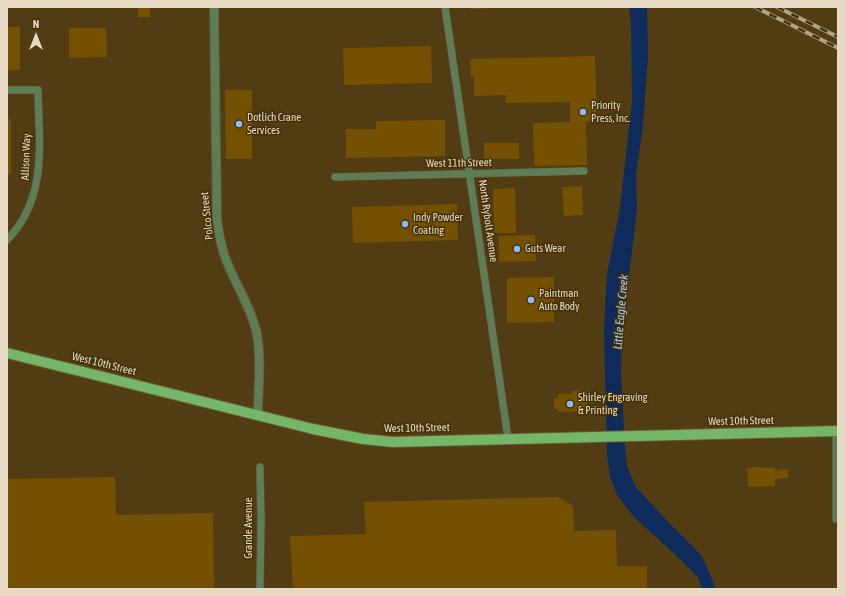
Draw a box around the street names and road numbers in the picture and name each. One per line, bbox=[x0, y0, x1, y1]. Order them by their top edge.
street label: Allison Way bbox=[19, 133, 33, 181]
street label: West 11th Street bbox=[426, 156, 492, 170]
street label: North Rybolt Avenue bbox=[476, 179, 500, 263]
street label: Polco Street bbox=[198, 191, 216, 241]
street label: West 10th Street bbox=[71, 350, 137, 378]
street label: West 10th Street bbox=[708, 414, 774, 428]
street label: West 10th Street bbox=[384, 421, 450, 435]
street label: Grande Avenue bbox=[242, 497, 256, 559]

